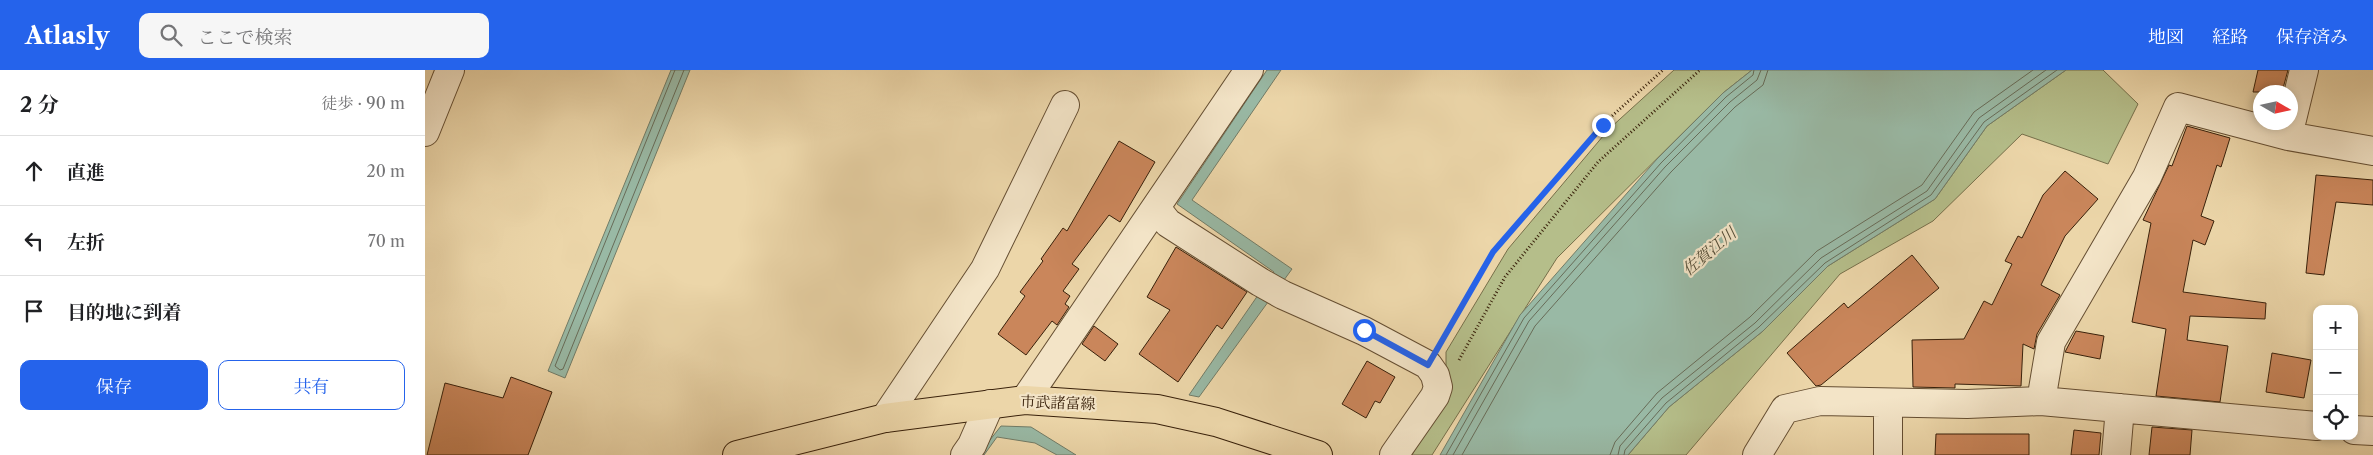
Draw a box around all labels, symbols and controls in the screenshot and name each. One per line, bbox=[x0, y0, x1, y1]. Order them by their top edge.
search box bbox=[139, 13, 489, 58]
text: Atlasly bbox=[25, 21, 109, 50]
icon: search bbox=[157, 21, 185, 49]
text: ここで検索 bbox=[197, 26, 292, 49]
text: 地図 bbox=[2148, 26, 2184, 48]
text: 経路 bbox=[2212, 26, 2248, 48]
text: 保存済み bbox=[2276, 26, 2348, 48]
north arrow bbox=[2253, 85, 2298, 130]
text: 2 分 bbox=[20, 92, 59, 117]
text: 徒歩 · 90 m bbox=[321, 93, 405, 113]
route end bbox=[1592, 114, 1615, 137]
icon: ahead bbox=[20, 157, 48, 185]
text: 直進 bbox=[67, 161, 105, 184]
text: 20 m bbox=[366, 161, 405, 181]
water label: 佐賀江川 bbox=[1678, 221, 1741, 279]
icon: left bbox=[20, 227, 48, 255]
text: 左折 bbox=[67, 231, 105, 254]
text: 70 m bbox=[368, 231, 405, 251]
icon: arrive bbox=[20, 297, 48, 325]
text: 目的地に到着 bbox=[67, 301, 181, 324]
map controls bbox=[2313, 305, 2358, 440]
button: + bbox=[2313, 305, 2358, 350]
route start bbox=[1353, 319, 1376, 342]
button: − bbox=[2313, 350, 2358, 395]
button: 保存 bbox=[20, 360, 208, 410]
button: 共有 bbox=[218, 360, 405, 410]
street label: 市武諸富線 bbox=[1020, 392, 1096, 413]
button: locate bbox=[2313, 395, 2358, 440]

